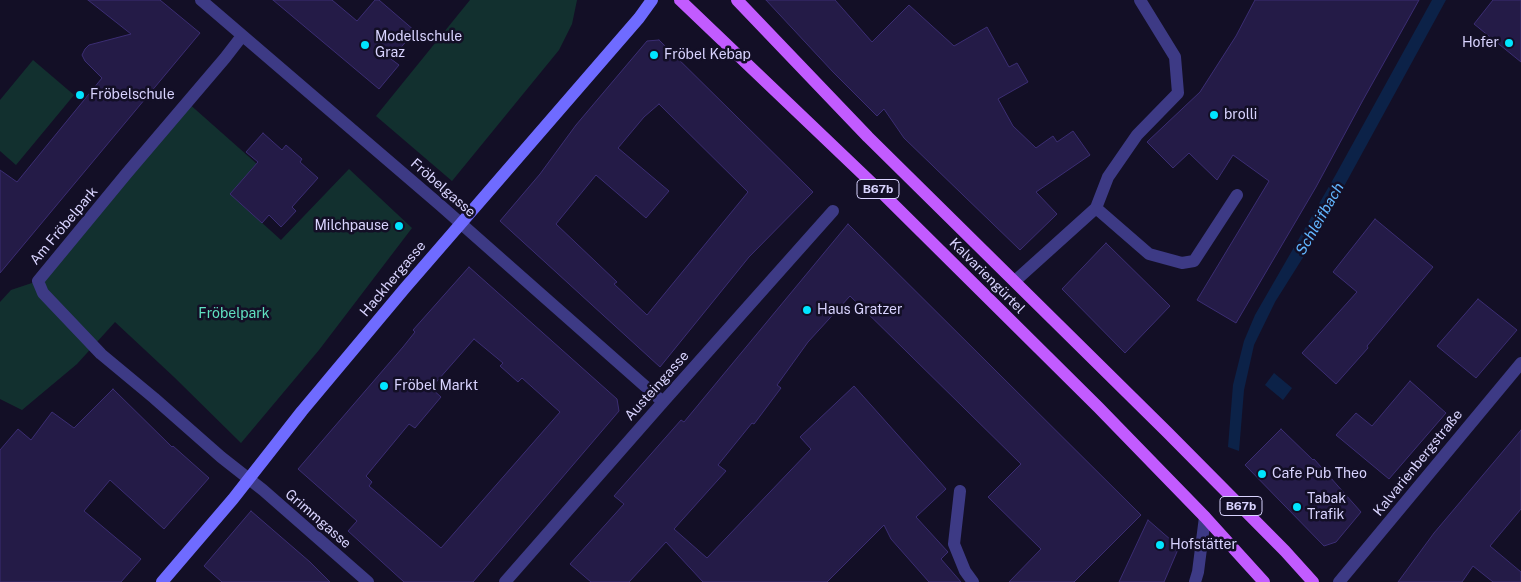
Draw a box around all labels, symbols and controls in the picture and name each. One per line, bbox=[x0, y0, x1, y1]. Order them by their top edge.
place label: Modellschule Graz bbox=[375, 29, 462, 62]
place label: Hofer bbox=[1462, 35, 1499, 51]
marker: Hofer bbox=[1503, 37, 1515, 49]
marker: Modellschule Graz bbox=[359, 39, 371, 51]
place label: Fröbel Kebap bbox=[664, 47, 751, 63]
marker: Fröbel Kebap bbox=[648, 49, 660, 61]
place label: Fröbelschule bbox=[90, 87, 175, 103]
marker: Fröbelschule bbox=[74, 89, 86, 101]
place label: brolli bbox=[1224, 107, 1257, 123]
marker: brolli bbox=[1208, 109, 1220, 121]
street label: Fröbelgasse bbox=[407, 155, 479, 221]
road number: B67b bbox=[857, 180, 899, 198]
water label: Schleifbach bbox=[1292, 180, 1348, 258]
street label: Am Fröbelpark bbox=[26, 184, 102, 268]
place label: Milchpause bbox=[314, 218, 389, 234]
marker: Milchpause bbox=[393, 220, 405, 232]
street label: Kalvariengürtel bbox=[946, 235, 1028, 317]
street label: Hackhergasse bbox=[357, 238, 429, 320]
place label: Haus Gratzer bbox=[817, 302, 902, 318]
marker: Haus Gratzer bbox=[801, 304, 813, 316]
park label: Fröbelpark bbox=[198, 306, 270, 322]
street label: Austeingasse bbox=[621, 348, 693, 424]
place label: Fröbel Markt bbox=[394, 378, 478, 394]
marker: Fröbel Markt bbox=[378, 380, 390, 392]
street label: Kalvarienbergstraße bbox=[1370, 406, 1466, 520]
place label: Cafe Pub Theo bbox=[1272, 466, 1367, 482]
marker: Cafe Pub Theo bbox=[1256, 468, 1268, 480]
street label: Grimmgasse bbox=[282, 486, 354, 552]
place label: Tabak Trafik bbox=[1307, 491, 1346, 524]
road number: B67b bbox=[1220, 496, 1262, 516]
marker: Tabak Trafik bbox=[1291, 501, 1303, 513]
place label: Hofstätter bbox=[1170, 537, 1237, 553]
marker: Hofstätter bbox=[1154, 539, 1166, 551]

